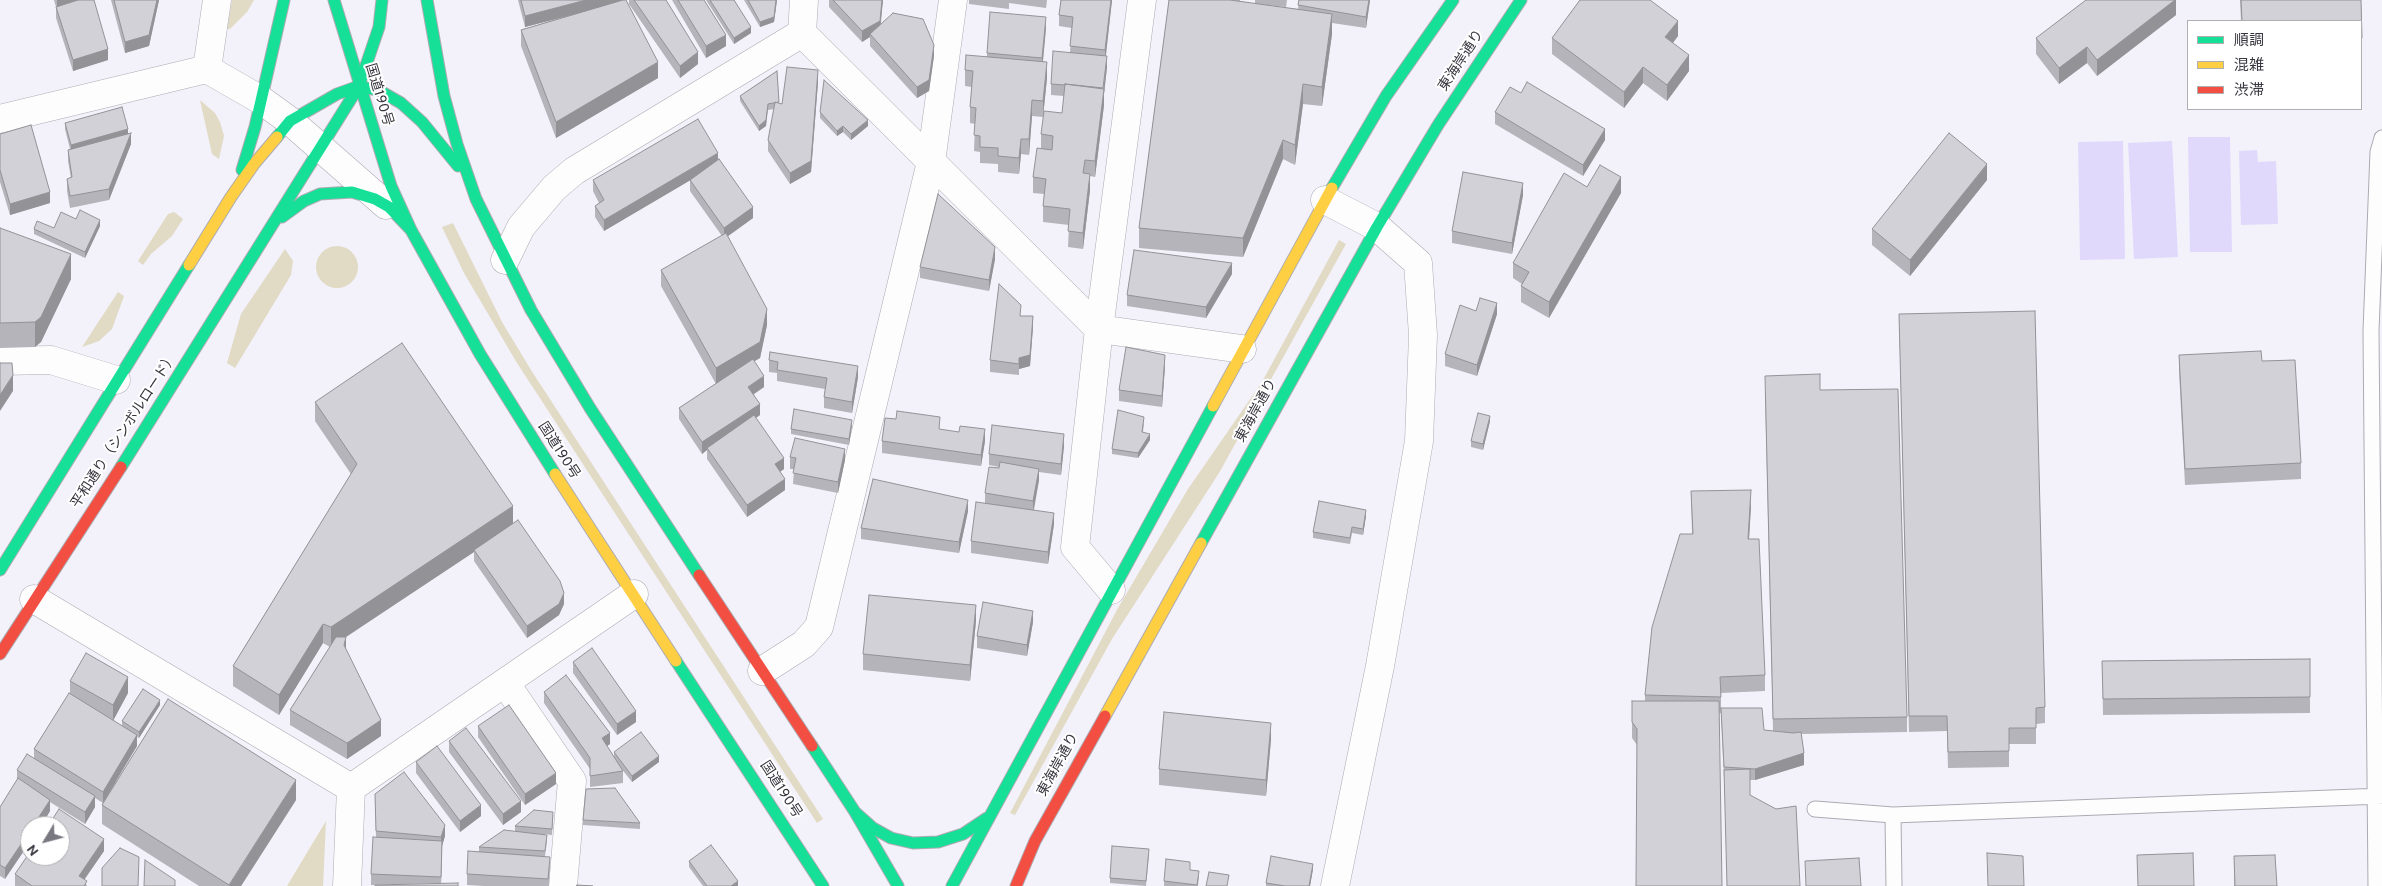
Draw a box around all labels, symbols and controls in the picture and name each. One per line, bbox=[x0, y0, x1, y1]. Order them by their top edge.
legend bbox=[2187, 20, 2362, 110]
street label: 東海岸通り bbox=[1436, 27, 1488, 95]
text: 順調 bbox=[2234, 32, 2264, 51]
text: 混雑 bbox=[2234, 57, 2264, 76]
street label: 国道190号 bbox=[361, 62, 395, 128]
text: 渋滞 bbox=[2234, 82, 2264, 101]
street label: 平和通り（シンボルロード） bbox=[68, 350, 182, 512]
street label: 東海岸通り bbox=[1233, 376, 1281, 446]
street label: 国道190号 bbox=[533, 419, 583, 483]
street label: 東海岸通り bbox=[1035, 730, 1083, 800]
street label: 国道190号 bbox=[755, 758, 805, 822]
north arrow bbox=[20, 816, 70, 866]
text: N bbox=[24, 841, 43, 859]

